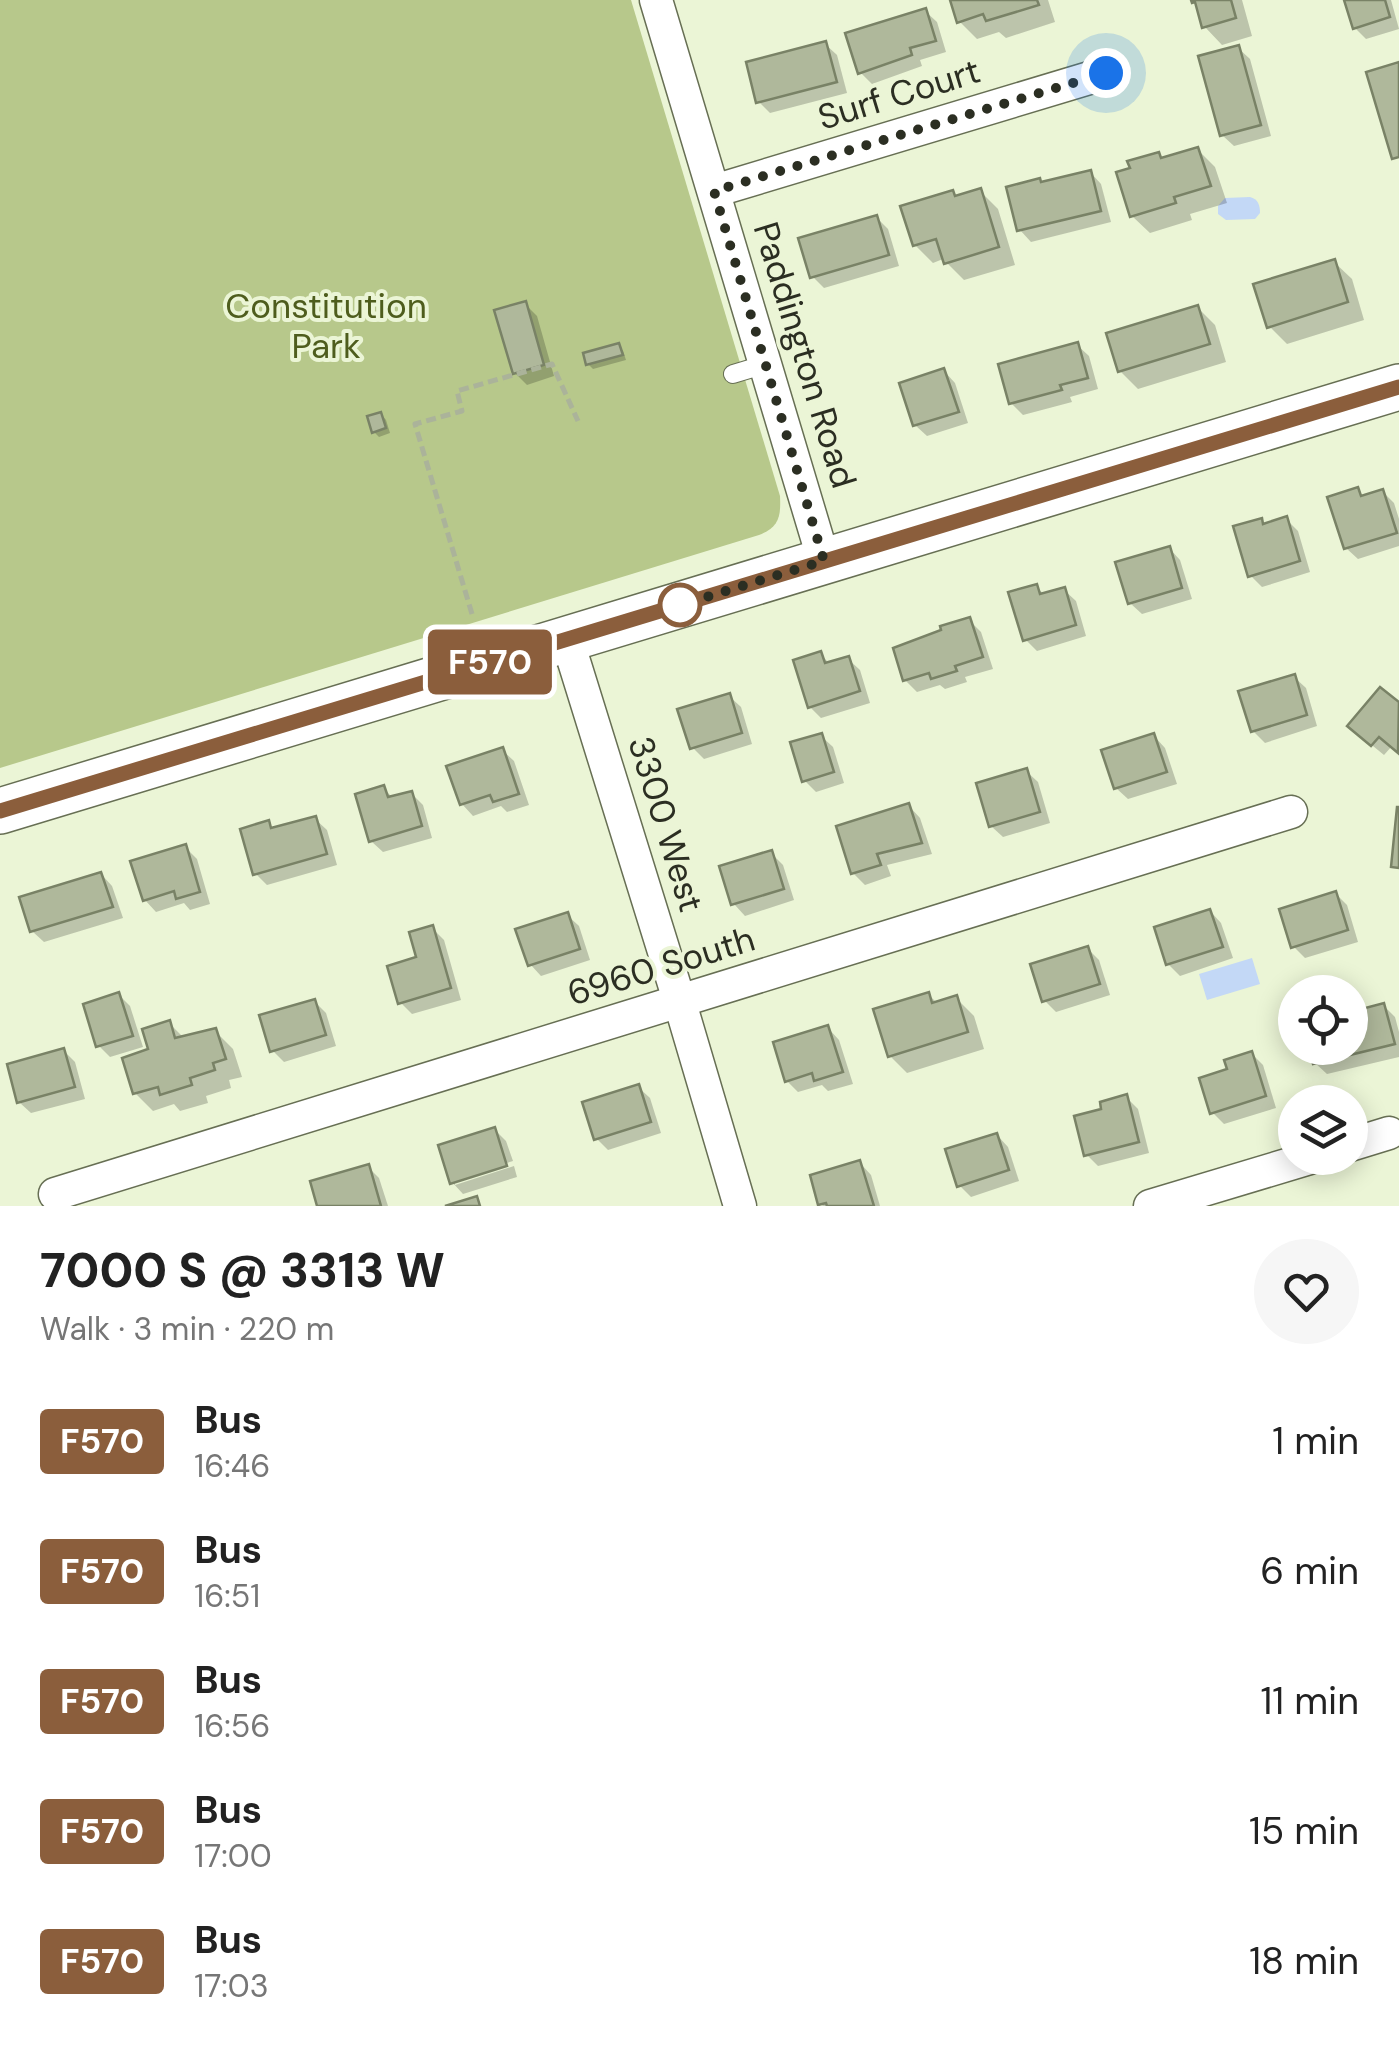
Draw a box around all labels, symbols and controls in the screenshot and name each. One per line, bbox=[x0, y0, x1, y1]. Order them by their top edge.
street label: Surf Court bbox=[812, 48, 986, 140]
your location bbox=[1081, 48, 1131, 98]
street label: Paddington Road bbox=[743, 217, 867, 493]
park label: Constitution Park bbox=[225, 283, 427, 369]
unlabelled marker bbox=[659, 584, 701, 626]
line badge: F570 bbox=[420, 630, 560, 694]
text: F570 bbox=[448, 639, 532, 685]
street label: 3300 West bbox=[618, 731, 714, 917]
street label: 6960 South bbox=[562, 916, 760, 1016]
map controls bbox=[1278, 975, 1368, 1175]
button: locate bbox=[1278, 975, 1368, 1065]
button: layers bbox=[1278, 1085, 1368, 1175]
text: 7000 S @ 3313 W bbox=[40, 1239, 445, 1302]
button: heart bbox=[1254, 1239, 1359, 1344]
text: Walk · 3 min · 220 m bbox=[40, 1308, 334, 1350]
text: Bus bbox=[194, 1395, 262, 1445]
text: 1 min bbox=[1272, 1416, 1359, 1466]
text: F570 bbox=[60, 1418, 144, 1464]
text: 16:46 bbox=[194, 1445, 270, 1487]
text: Bus bbox=[194, 1525, 262, 1575]
text: 6 min bbox=[1260, 1546, 1359, 1596]
text: F570 bbox=[60, 1548, 144, 1594]
text: 16:51 bbox=[194, 1575, 260, 1617]
text: Bus bbox=[194, 1655, 262, 1705]
text: 11 min bbox=[1260, 1676, 1359, 1726]
text: F570 bbox=[60, 1678, 144, 1724]
text: 16:56 bbox=[194, 1705, 270, 1747]
text: Bus bbox=[194, 1785, 262, 1835]
text: 15 min bbox=[1249, 1806, 1359, 1856]
text: F570 bbox=[60, 1808, 144, 1854]
text: 17:00 bbox=[194, 1835, 272, 1877]
text: Bus bbox=[194, 1915, 262, 1965]
text: 18 min bbox=[1249, 1936, 1359, 1986]
text: F570 bbox=[60, 1938, 144, 1984]
text: 17:03 bbox=[194, 1965, 269, 2007]

